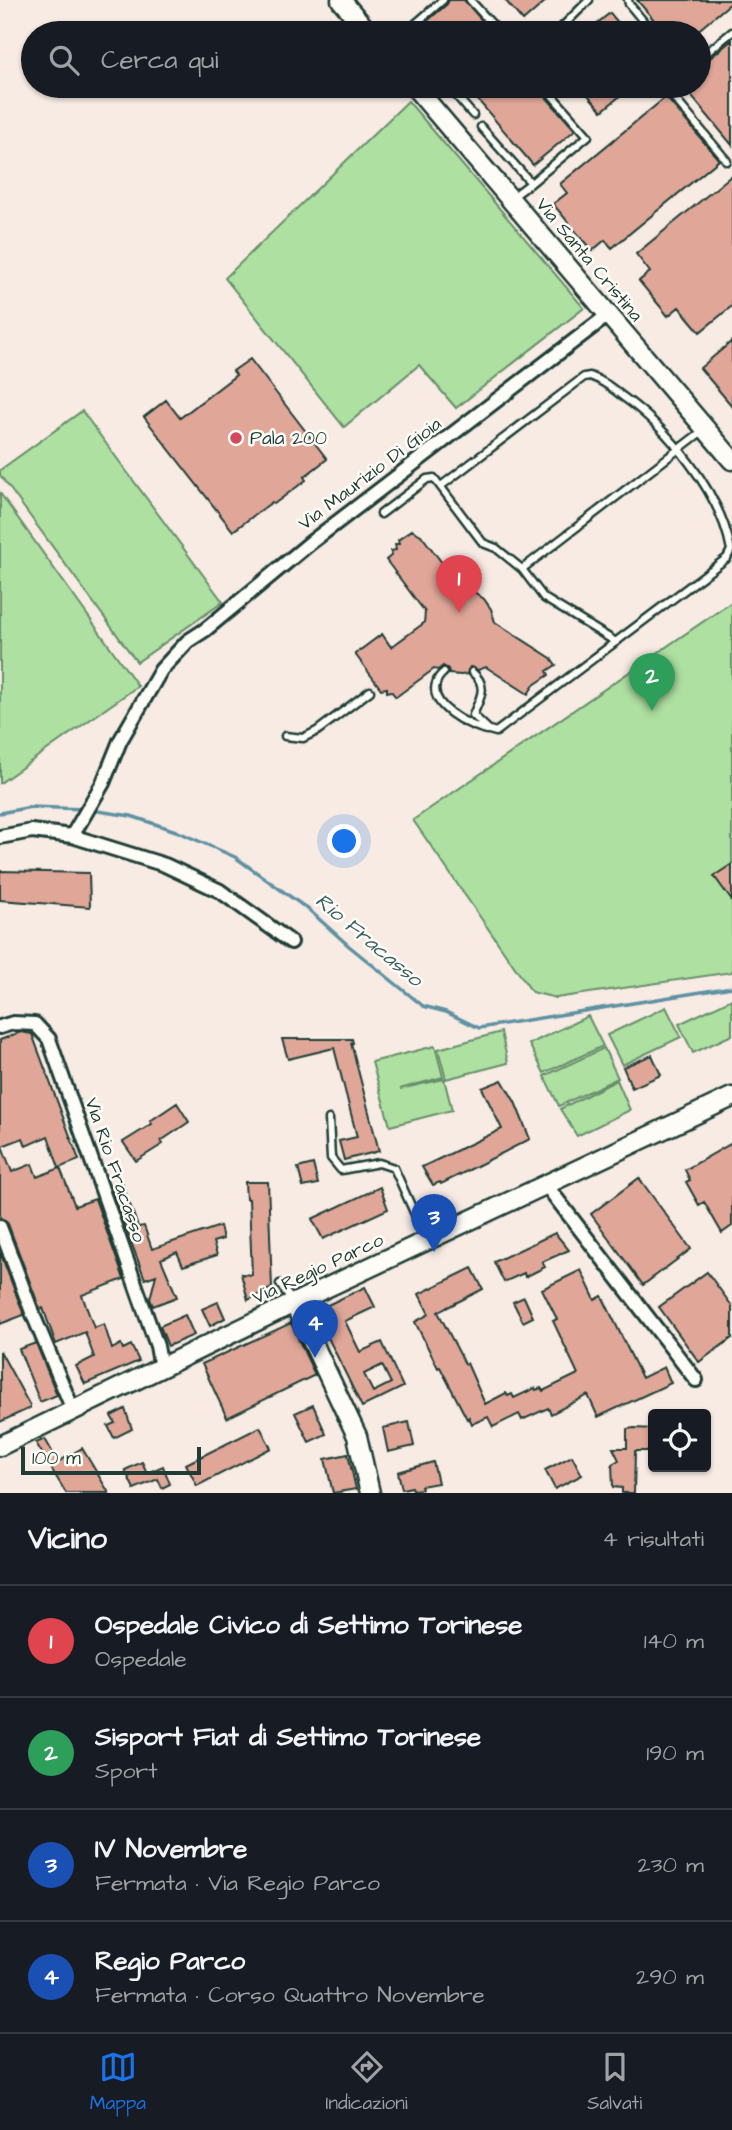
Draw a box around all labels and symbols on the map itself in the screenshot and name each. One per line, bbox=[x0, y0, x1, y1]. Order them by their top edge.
street label: Via Santa Cristina bbox=[529, 192, 649, 328]
street label: Via Maurizio Di Gioia bbox=[293, 411, 448, 537]
place label: Pala 200 bbox=[250, 425, 327, 452]
marker: Pala 200 bbox=[228, 430, 244, 446]
pin: 1 bbox=[436, 555, 482, 613]
pin: 2 bbox=[629, 653, 675, 711]
your location bbox=[327, 824, 361, 858]
water label: Rio Fracasso bbox=[309, 886, 431, 995]
street label: Via Rio Fracasso bbox=[78, 1094, 153, 1246]
pin: 3 bbox=[411, 1194, 457, 1252]
street label: Via Regio Parco bbox=[248, 1227, 389, 1312]
pin: 4 bbox=[292, 1300, 338, 1358]
scale bar bbox=[21, 1444, 201, 1476]

